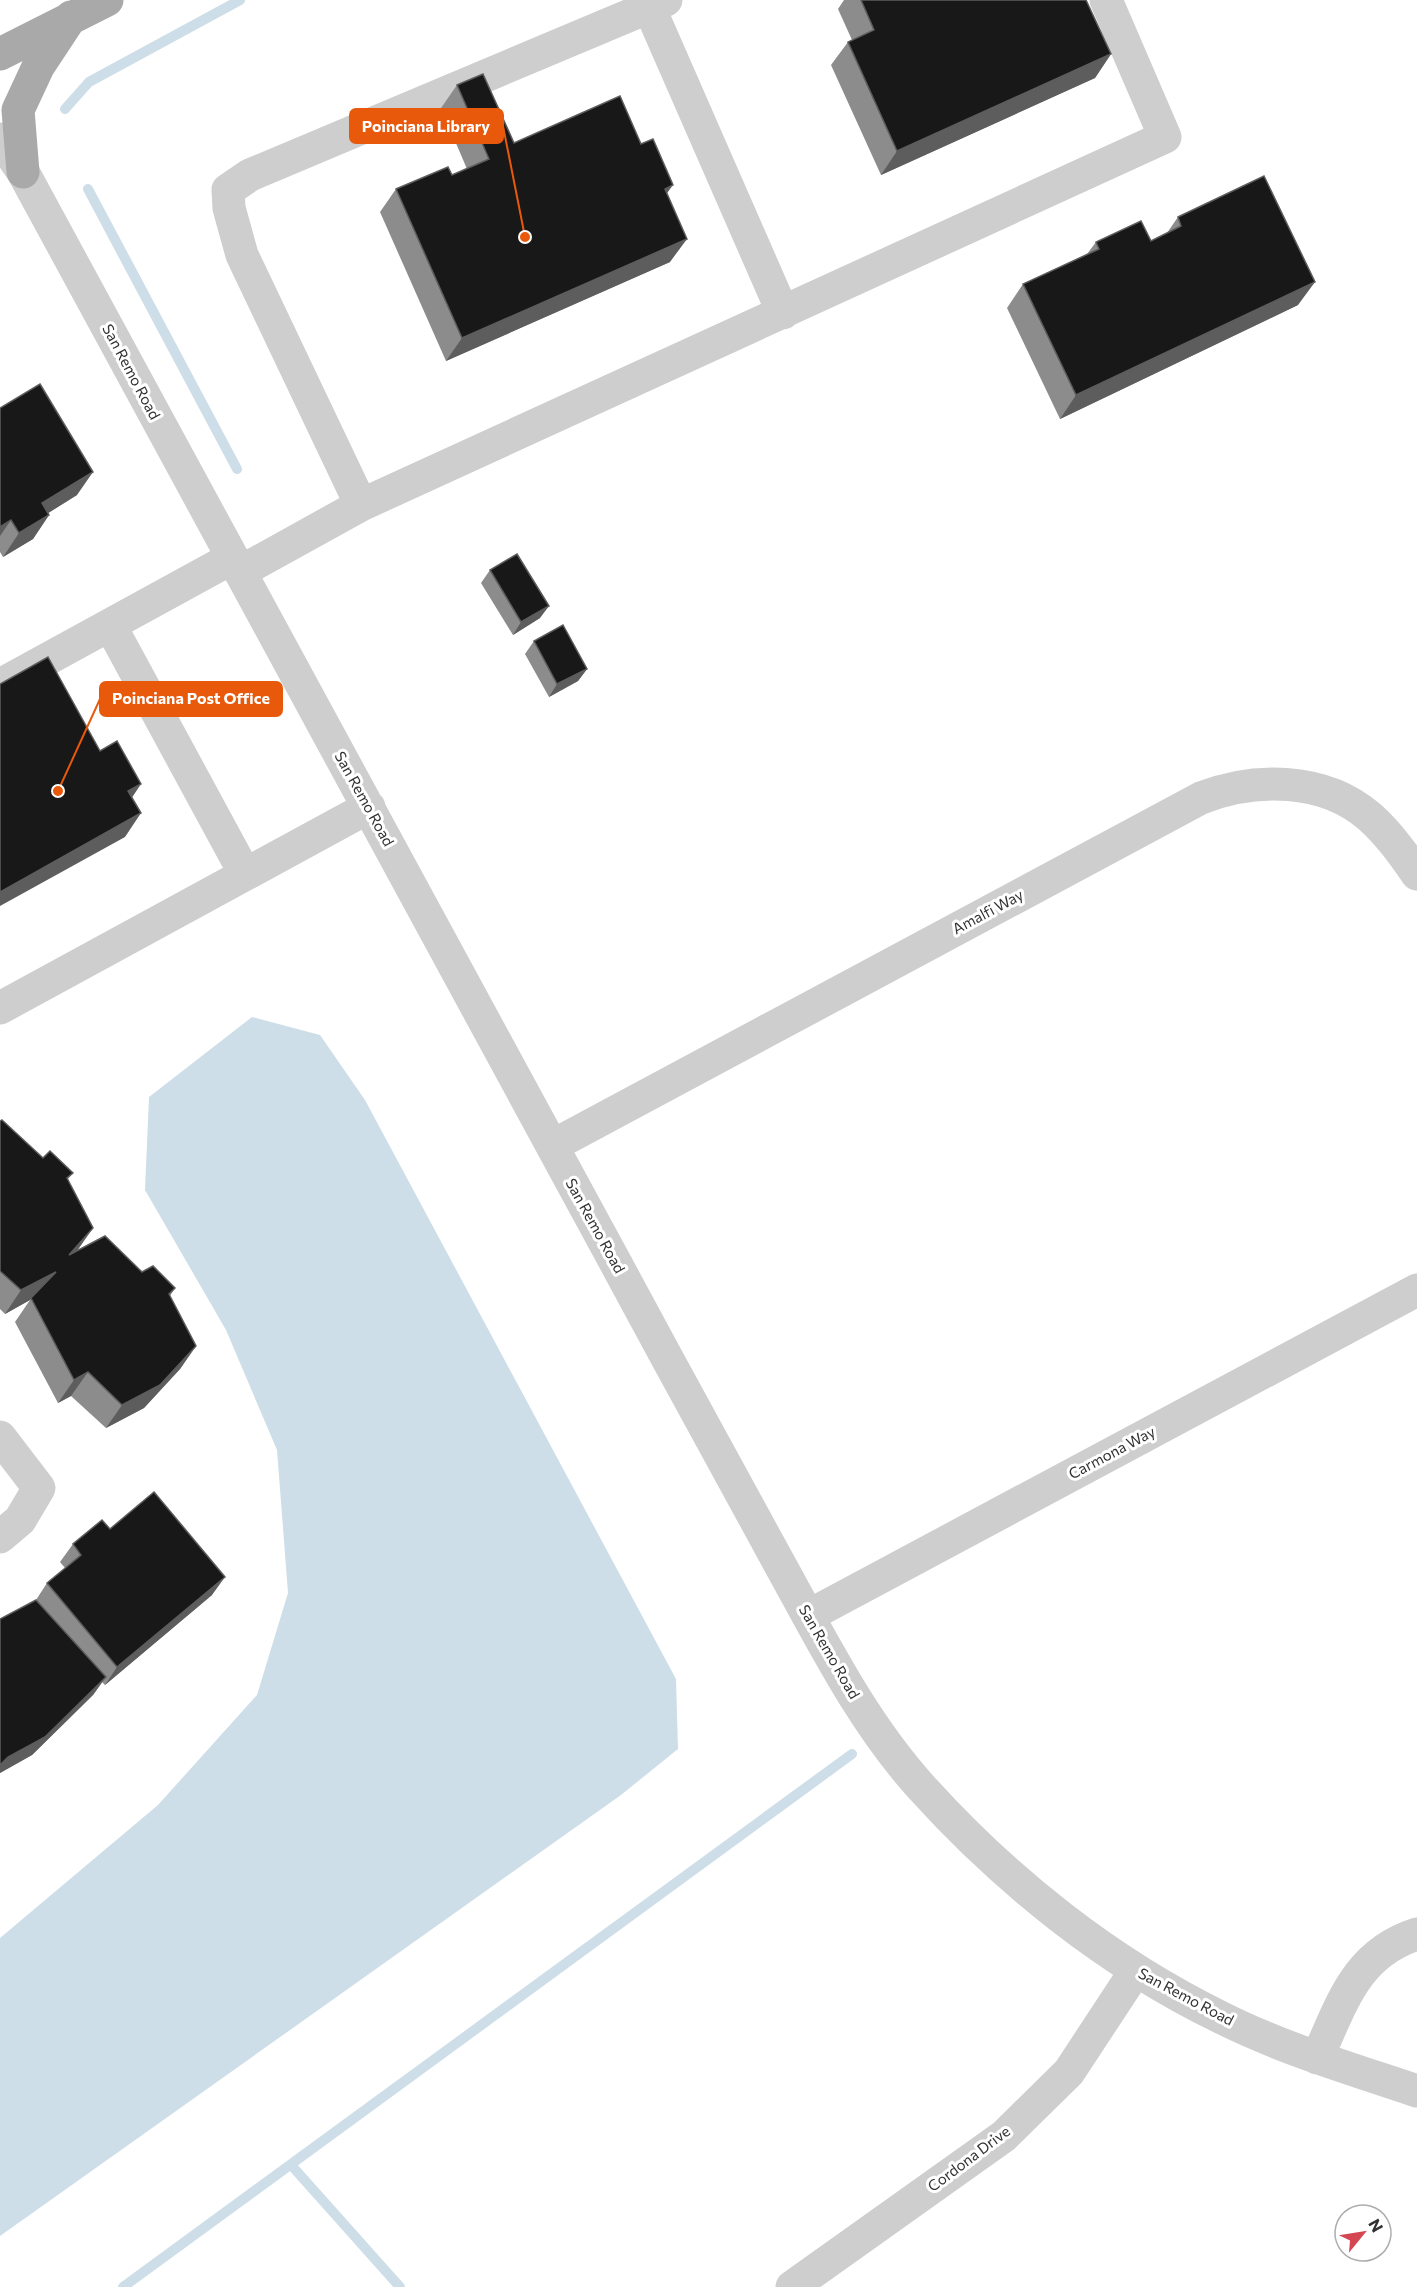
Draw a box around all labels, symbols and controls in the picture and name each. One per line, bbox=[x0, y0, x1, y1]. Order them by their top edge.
callout: Poinciana Library bbox=[350, 109, 503, 143]
text: Poinciana Library bbox=[362, 116, 490, 135]
street label: San Remo Road bbox=[99, 321, 165, 422]
callout: Poinciana Post Office bbox=[100, 682, 282, 716]
text: Poinciana Post Office bbox=[112, 688, 270, 707]
street label: San Remo Road bbox=[331, 748, 398, 849]
street label: Amalfi Way bbox=[949, 885, 1026, 937]
street label: San Remo Road bbox=[562, 1175, 629, 1276]
street label: Carmona Way bbox=[1065, 1422, 1158, 1482]
street label: San Remo Road bbox=[796, 1601, 864, 1702]
street label: San Remo Road bbox=[1136, 1963, 1237, 2029]
street label: Cordona Drive bbox=[924, 2121, 1013, 2195]
north arrow bbox=[1333, 2203, 1393, 2263]
text: N bbox=[1365, 2215, 1388, 2235]

